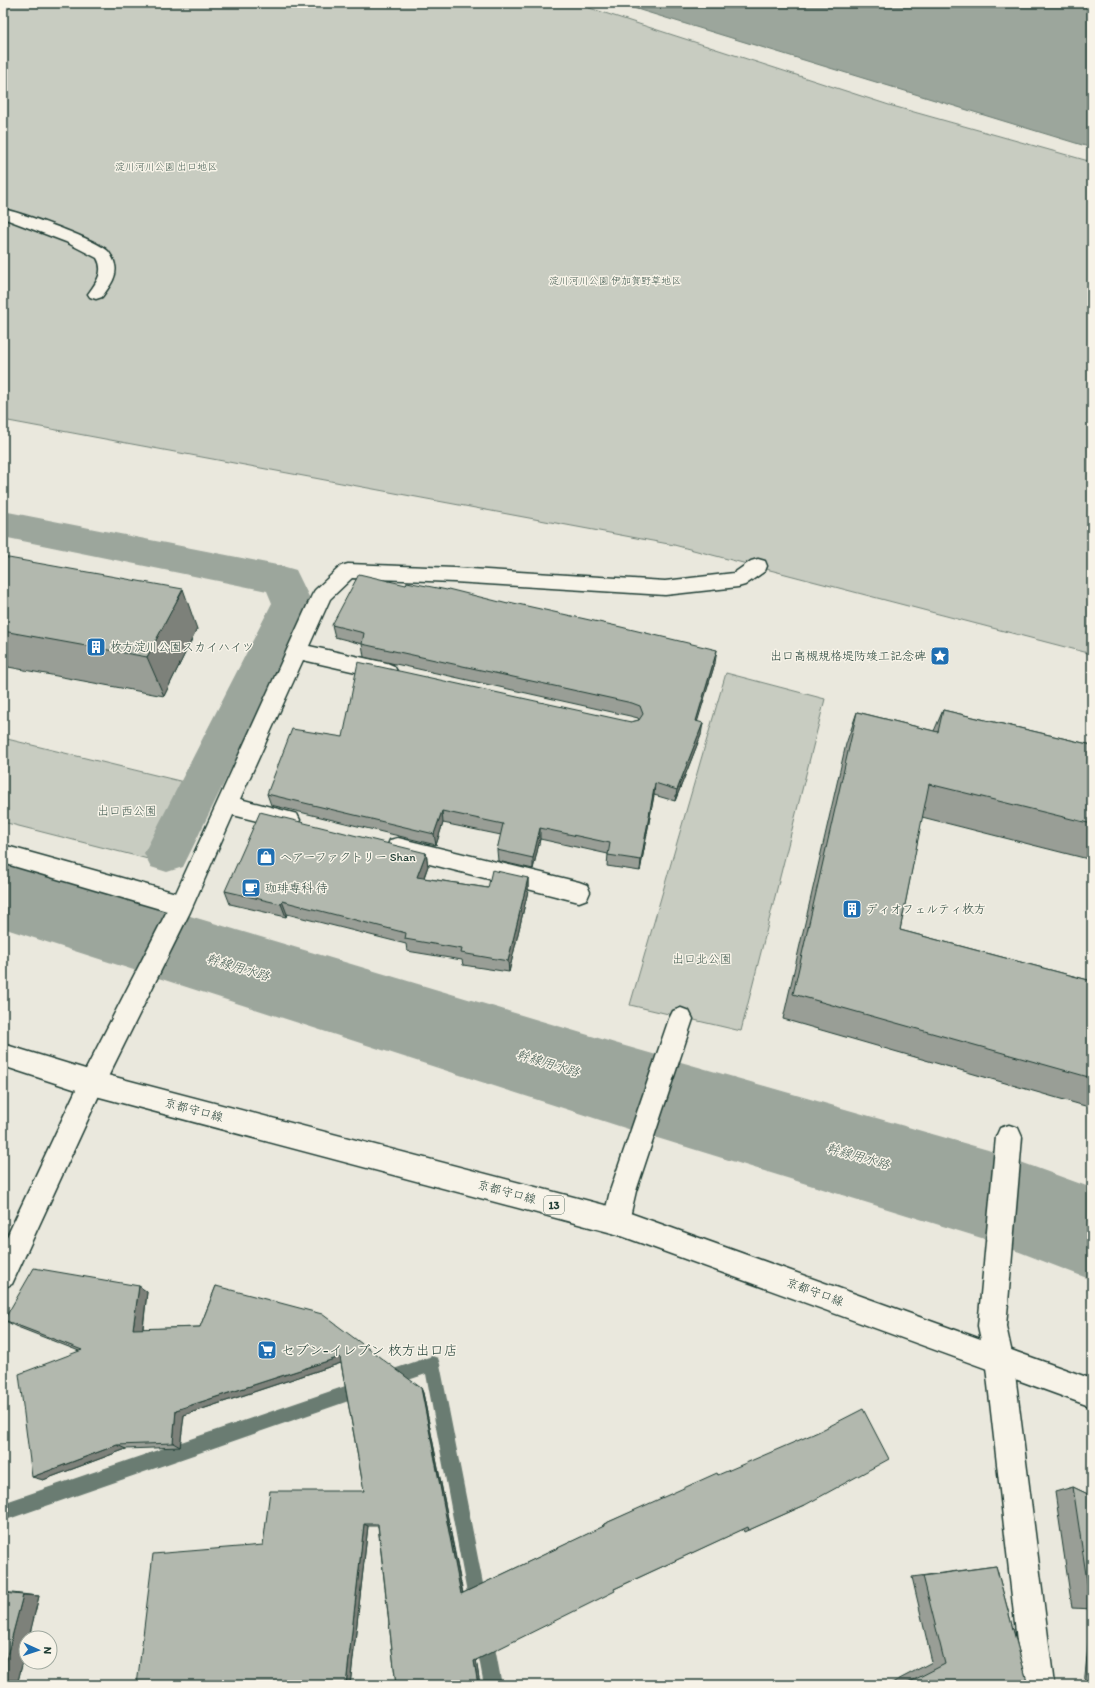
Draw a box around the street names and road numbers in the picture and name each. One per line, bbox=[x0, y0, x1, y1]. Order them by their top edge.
street label: 京都守口線 bbox=[163, 1095, 225, 1125]
street label: 京都守口線 bbox=[476, 1177, 538, 1207]
road number: 13 bbox=[544, 1196, 564, 1214]
street label: 京都守口線 bbox=[784, 1275, 846, 1309]

